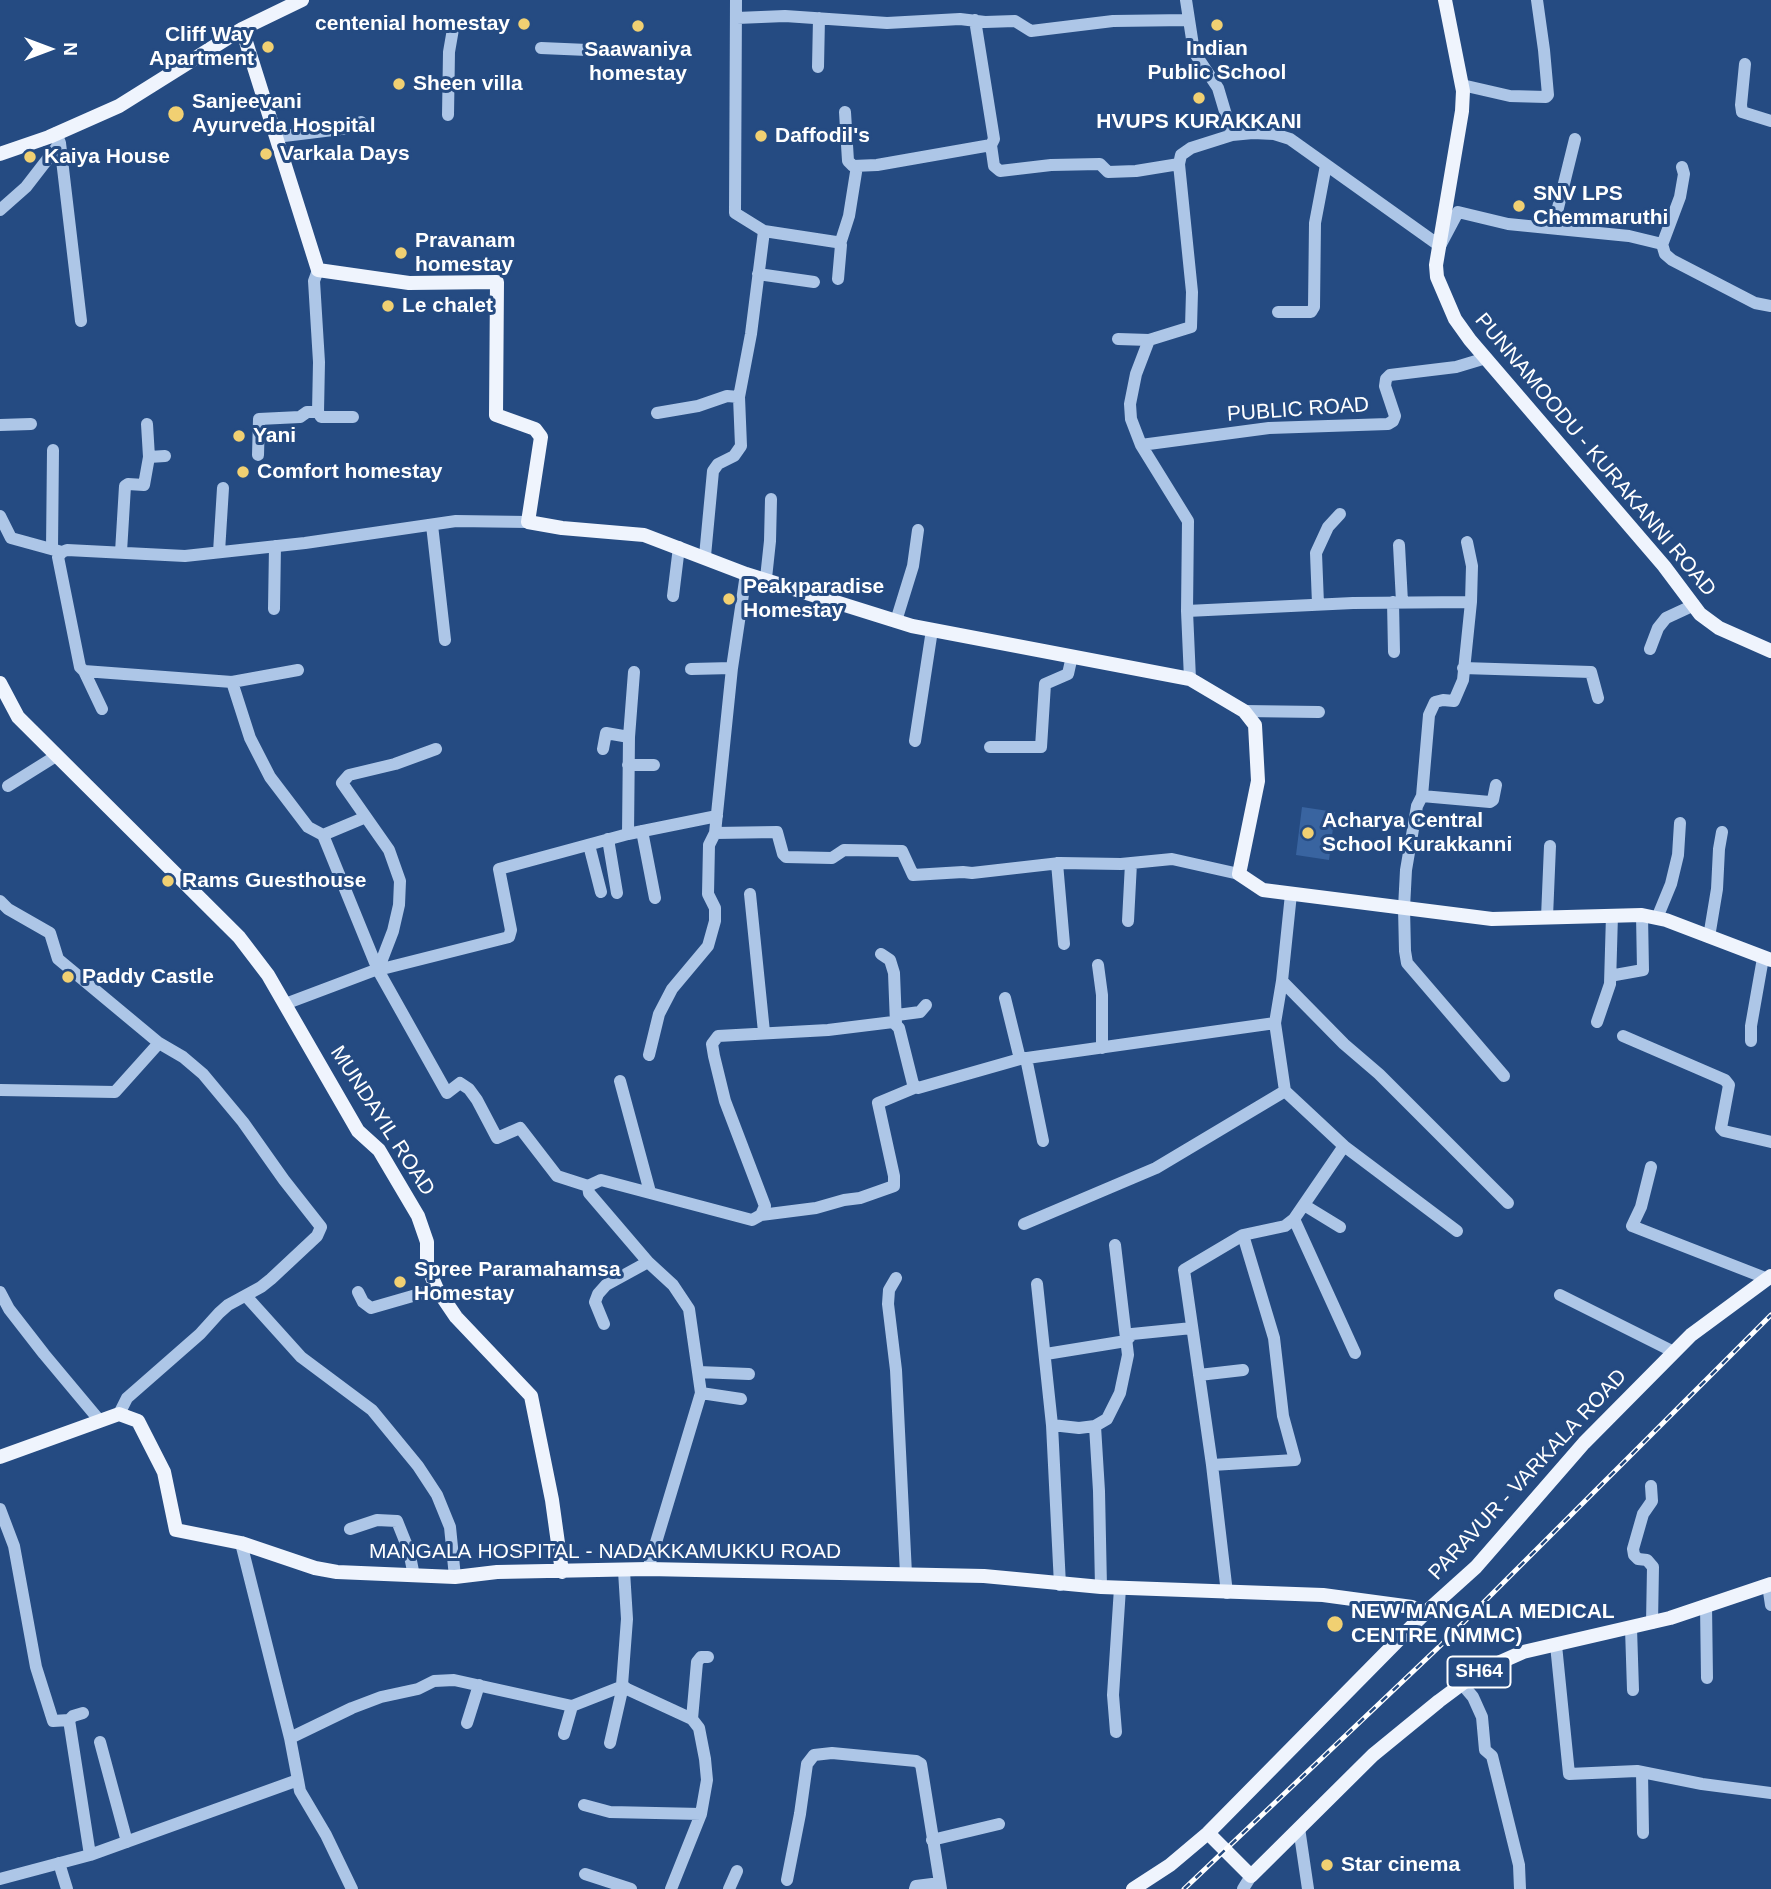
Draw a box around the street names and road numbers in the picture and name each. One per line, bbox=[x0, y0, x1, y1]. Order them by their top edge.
street label: PUNNAMOODU - KURAKANNI ROAD bbox=[1469, 308, 1721, 602]
street label: PUBLIC ROAD bbox=[1226, 392, 1370, 428]
street label: MUNDAYIL ROAD bbox=[324, 1041, 440, 1201]
street label: PARAVUR - VARKALA ROAD bbox=[1424, 1364, 1632, 1586]
street label: MANGALA HOSPITAL - NADAKKAMUKKU ROAD bbox=[369, 1539, 841, 1565]
road number: SH64 bbox=[1448, 1656, 1510, 1688]

